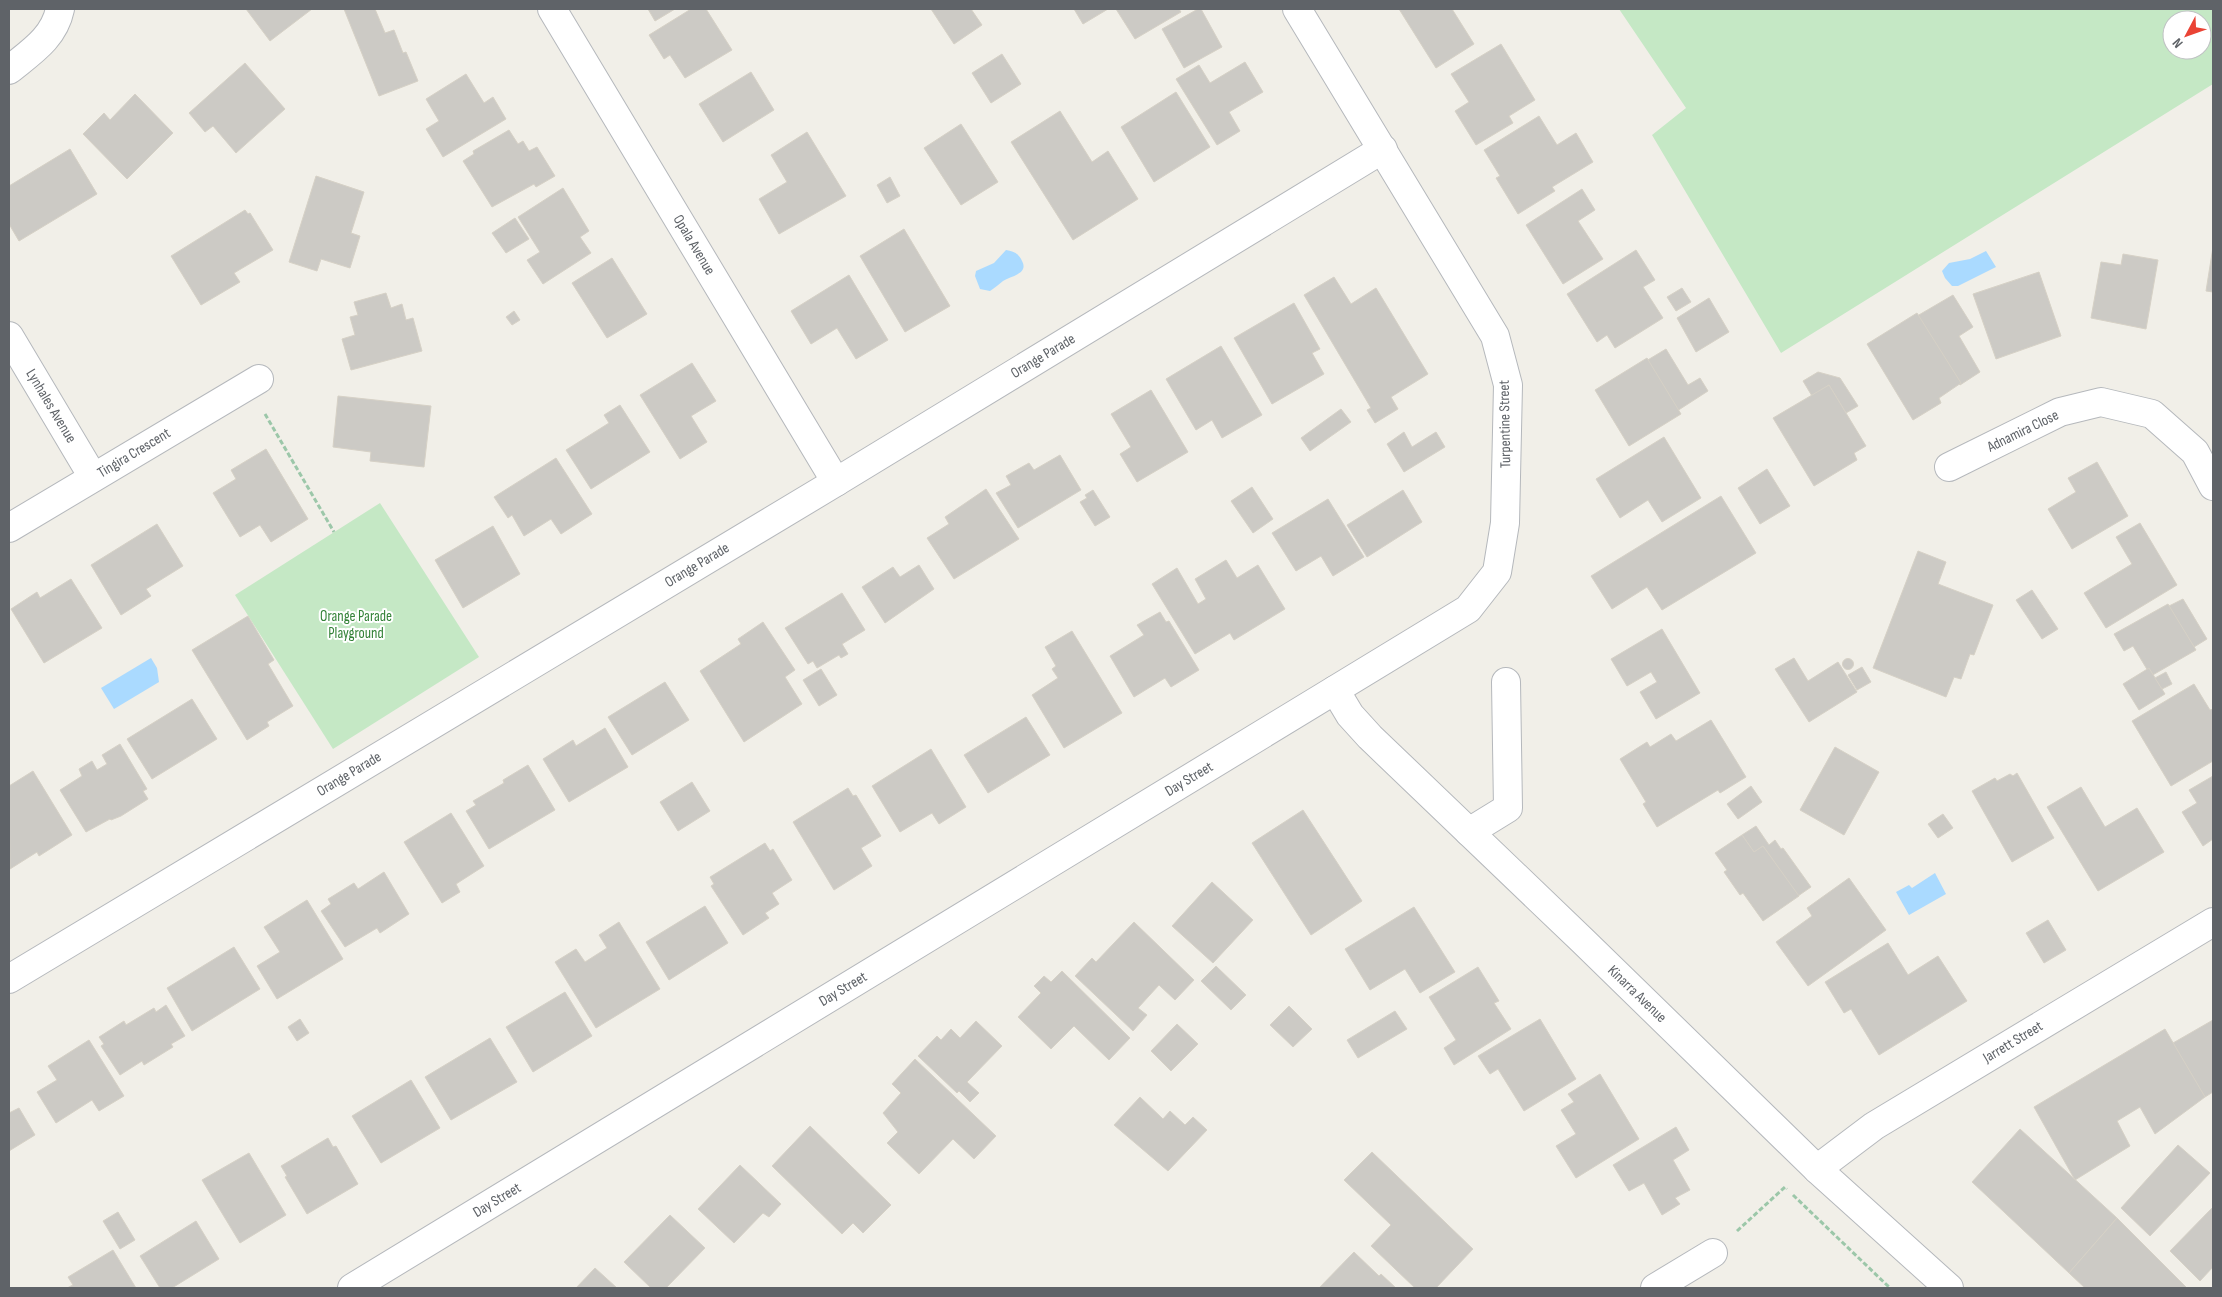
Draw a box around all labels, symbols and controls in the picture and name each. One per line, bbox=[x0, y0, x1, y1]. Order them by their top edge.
north arrow bbox=[2162, 10, 2212, 60]
text: N bbox=[2169, 35, 2186, 52]
street label: Opala Avenue bbox=[669, 211, 719, 279]
street label: Orange Parade bbox=[1007, 329, 1079, 383]
street label: Lynhales Avenue bbox=[22, 366, 80, 446]
street label: Turpentine Street bbox=[1495, 379, 1515, 468]
street label: Adnamira Close bbox=[1983, 406, 2062, 457]
street label: Tingira Crescent bbox=[94, 424, 174, 482]
street label: Orange Parade bbox=[661, 538, 733, 592]
park label: Orange Parade Playground bbox=[320, 607, 392, 643]
street label: Orange Parade bbox=[313, 747, 385, 801]
street label: Day Street bbox=[1161, 757, 1217, 801]
street label: Kinarra Avenue bbox=[1603, 961, 1671, 1027]
street label: Day Street bbox=[815, 967, 871, 1011]
street label: Jarrett Street bbox=[1979, 1017, 2047, 1068]
street label: Day Street bbox=[469, 1178, 525, 1222]

